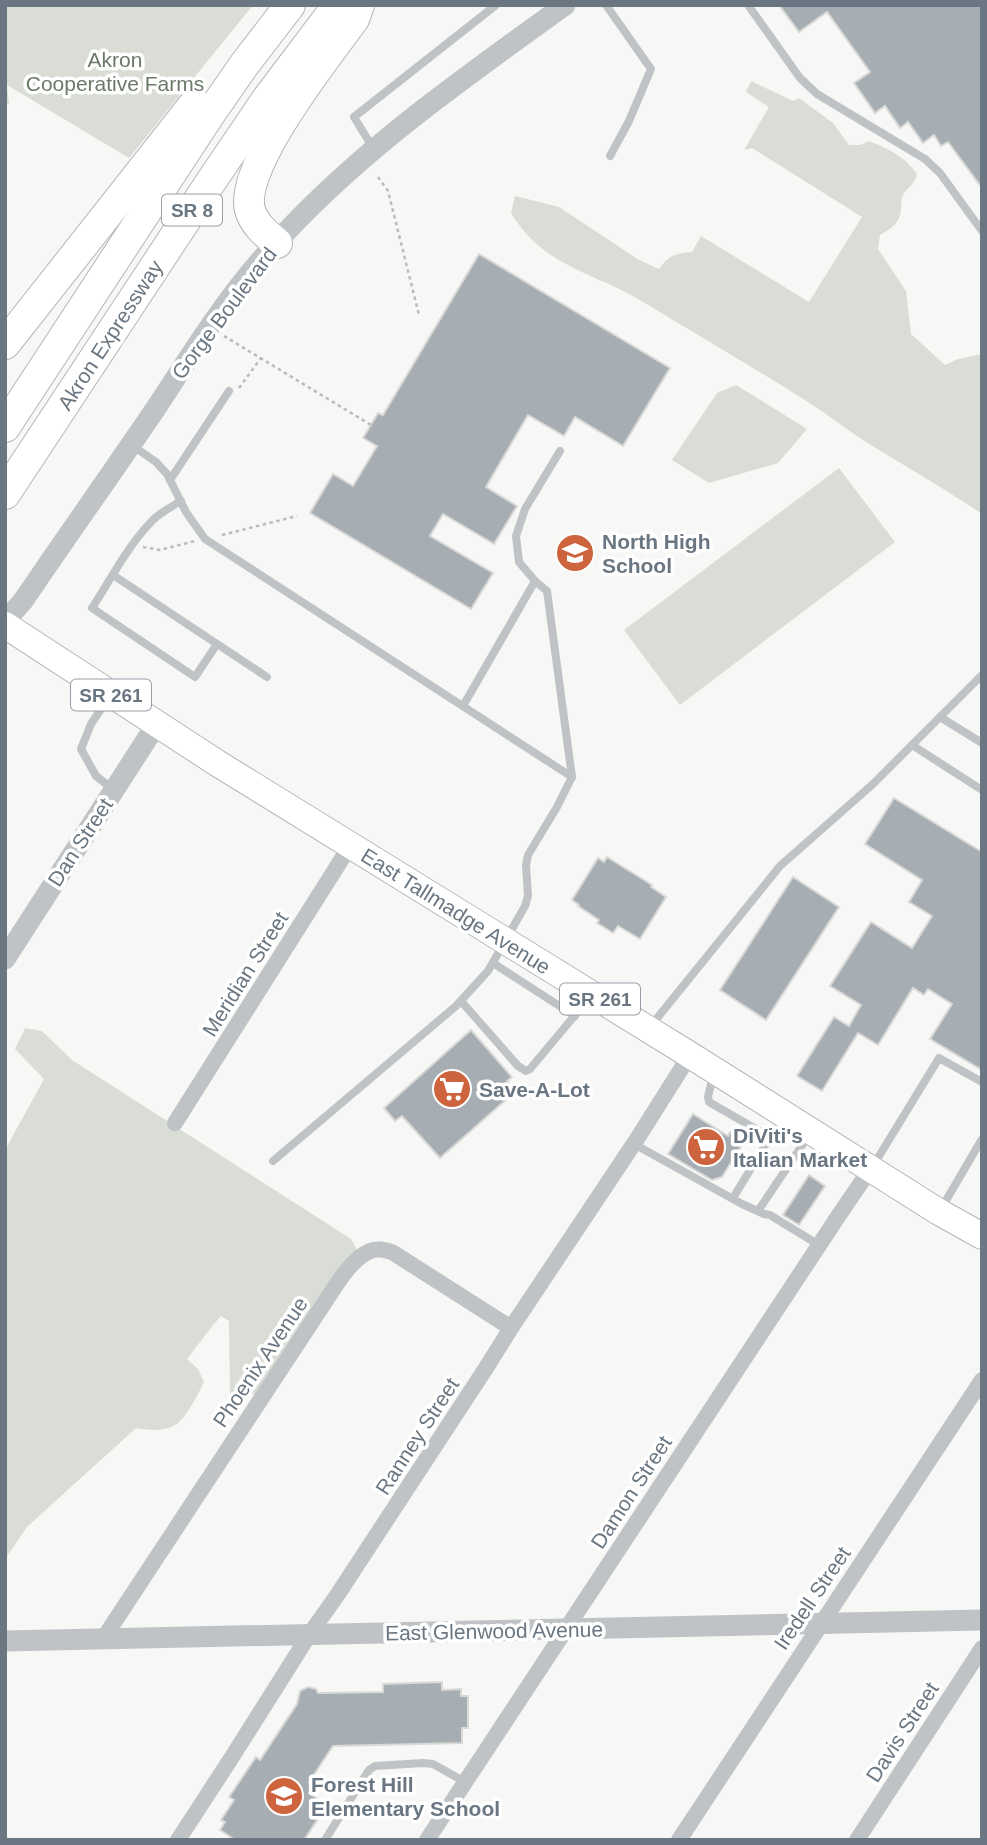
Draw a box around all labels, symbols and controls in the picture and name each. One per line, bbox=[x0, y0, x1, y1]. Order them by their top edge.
park label: Akron Cooperative Farms bbox=[26, 48, 204, 95]
road number: SR 8 bbox=[162, 194, 222, 226]
street label: Gorge Boulevard bbox=[167, 243, 281, 383]
street label: Akron Expressway bbox=[53, 255, 167, 414]
place label: North High School bbox=[602, 530, 710, 577]
school or university icon: North High School bbox=[554, 532, 596, 574]
road number: SR 261 bbox=[71, 680, 151, 710]
street label: Dan Street bbox=[43, 794, 117, 890]
street label: East Tallmadge Avenue bbox=[357, 843, 555, 979]
street label: Meridian Street bbox=[198, 907, 293, 1040]
road number: SR 261 bbox=[560, 984, 640, 1015]
supermarket icon: Save-A-Lot bbox=[431, 1068, 473, 1110]
place label: Save-A-Lot bbox=[479, 1078, 590, 1101]
place label: DiViti's Italian Market bbox=[733, 1124, 867, 1171]
supermarket icon: DiViti's Italian Market bbox=[685, 1126, 727, 1168]
street label: Phoenix Avenue bbox=[208, 1293, 312, 1431]
street label: Ranney Street bbox=[371, 1373, 463, 1499]
street label: Damon Street bbox=[586, 1431, 676, 1553]
street label: Iredell Street bbox=[769, 1542, 855, 1654]
street label: East Glenwood Avenue bbox=[385, 1618, 603, 1644]
street label: Davis Street bbox=[861, 1678, 943, 1786]
place label: Forest Hill Elementary School bbox=[311, 1773, 500, 1820]
school or university icon: Forest Hill Elementary School bbox=[263, 1775, 305, 1817]

